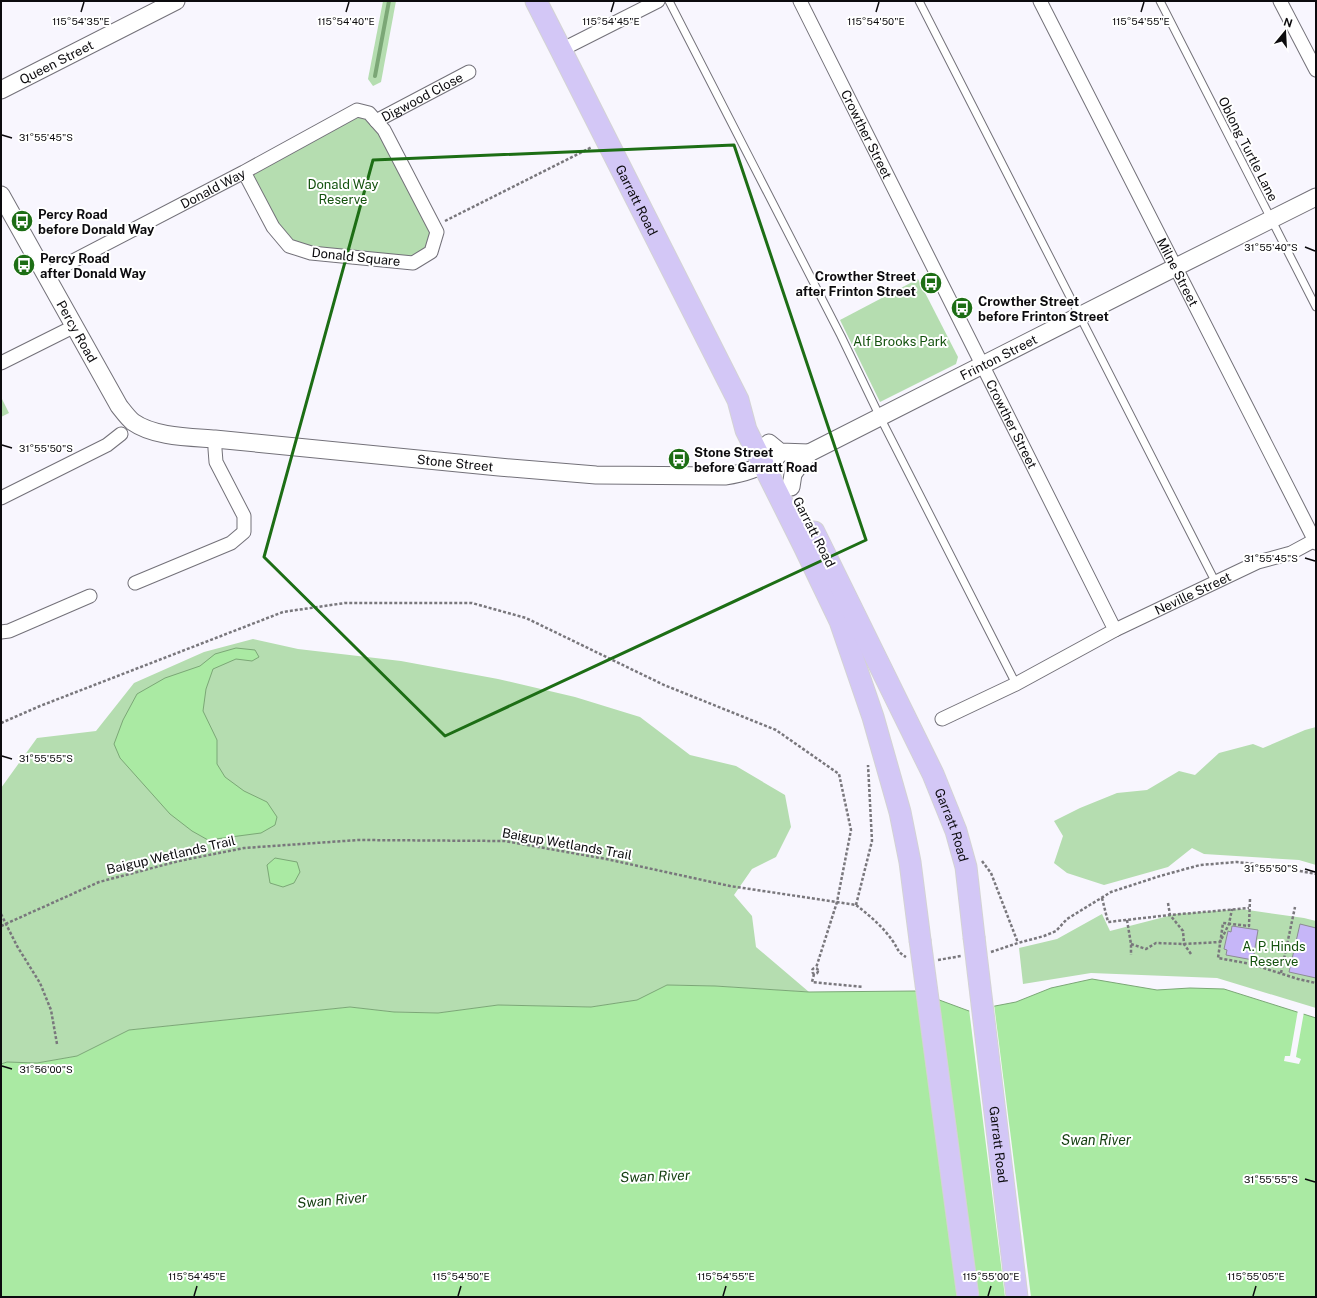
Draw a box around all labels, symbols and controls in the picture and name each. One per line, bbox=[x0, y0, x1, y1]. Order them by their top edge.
north arrow bbox=[1265, 12, 1305, 52]
text: 115°54'35"E bbox=[52, 15, 110, 27]
text: 115°54'40"E bbox=[317, 15, 375, 27]
text: 115°54'45"E bbox=[582, 15, 640, 27]
text: 115°54'50"E bbox=[847, 15, 905, 27]
text: 115°54'55"E bbox=[1112, 15, 1170, 27]
text: N bbox=[1282, 15, 1294, 30]
street label: Queen Street bbox=[17, 37, 96, 87]
street label: Digwood Close bbox=[379, 69, 465, 124]
street label: Crowther Street bbox=[838, 87, 895, 181]
street label: Oblong Turtle Lane bbox=[1215, 94, 1281, 204]
text: 31°55'45"S bbox=[19, 131, 73, 143]
street label: Garratt Road bbox=[613, 162, 661, 238]
street label: Donald Way bbox=[178, 165, 248, 211]
park label: Donald Way Reserve bbox=[307, 177, 379, 207]
place label: Percy Road before Donald Way bbox=[38, 207, 155, 237]
bus stop icon: Percy Road before Donald Way bbox=[9, 208, 35, 234]
street label: Milne Street bbox=[1154, 235, 1202, 309]
text: 31°55'40"S bbox=[1244, 241, 1298, 253]
street label: Donald Square bbox=[311, 245, 401, 269]
place label: Percy Road after Donald Way bbox=[40, 251, 147, 281]
bus stop icon: Percy Road after Donald Way bbox=[11, 252, 37, 278]
place label: Crowther Street after Frinton Street bbox=[795, 269, 916, 299]
bus stop icon: Crowther Street after Frinton Street bbox=[918, 270, 944, 296]
place label: Crowther Street before Frinton Street bbox=[978, 294, 1109, 324]
bus stop icon: Crowther Street before Frinton Street bbox=[949, 295, 975, 321]
street label: Percy Road bbox=[54, 298, 100, 365]
street label: Frinton Street bbox=[957, 331, 1039, 383]
park label: Alf Brooks Park bbox=[853, 334, 947, 349]
street label: Crowther Street bbox=[983, 377, 1040, 471]
text: 31°55'50"S bbox=[19, 442, 73, 454]
place label: Stone Street before Garratt Road bbox=[694, 445, 817, 475]
bus stop icon: Stone Street before Garratt Road bbox=[666, 446, 692, 472]
street label: Stone Street bbox=[416, 451, 494, 474]
street label: Garratt Road bbox=[790, 494, 838, 570]
text: 31°55'45"S bbox=[1244, 552, 1298, 564]
street label: Neville Street bbox=[1152, 569, 1233, 618]
text: 31°55'55"S bbox=[19, 752, 73, 764]
street label: Garratt Road bbox=[932, 786, 972, 863]
street label: Baigup Wetlands Trail bbox=[501, 825, 633, 863]
street label: Baigup Wetlands Trail bbox=[105, 833, 237, 877]
text: 31°55'50"S bbox=[1244, 862, 1298, 874]
park label: A. P. Hinds Reserve bbox=[1242, 939, 1306, 969]
text: 31°56'00"S bbox=[19, 1063, 73, 1075]
street label: Garratt Road bbox=[987, 1105, 1011, 1184]
water label: Swan River bbox=[1061, 1132, 1132, 1148]
water label: Swan River bbox=[620, 1167, 691, 1185]
text: 31°55'55"S bbox=[1244, 1173, 1298, 1185]
water label: Swan River bbox=[296, 1189, 368, 1211]
text: 115°54'45"E bbox=[168, 1270, 226, 1282]
text: 115°54'50"E bbox=[432, 1270, 490, 1282]
text: 115°54'55"E bbox=[697, 1270, 755, 1282]
text: 115°55'00"E bbox=[962, 1270, 1020, 1282]
text: 115°55'05"E bbox=[1227, 1270, 1285, 1282]

